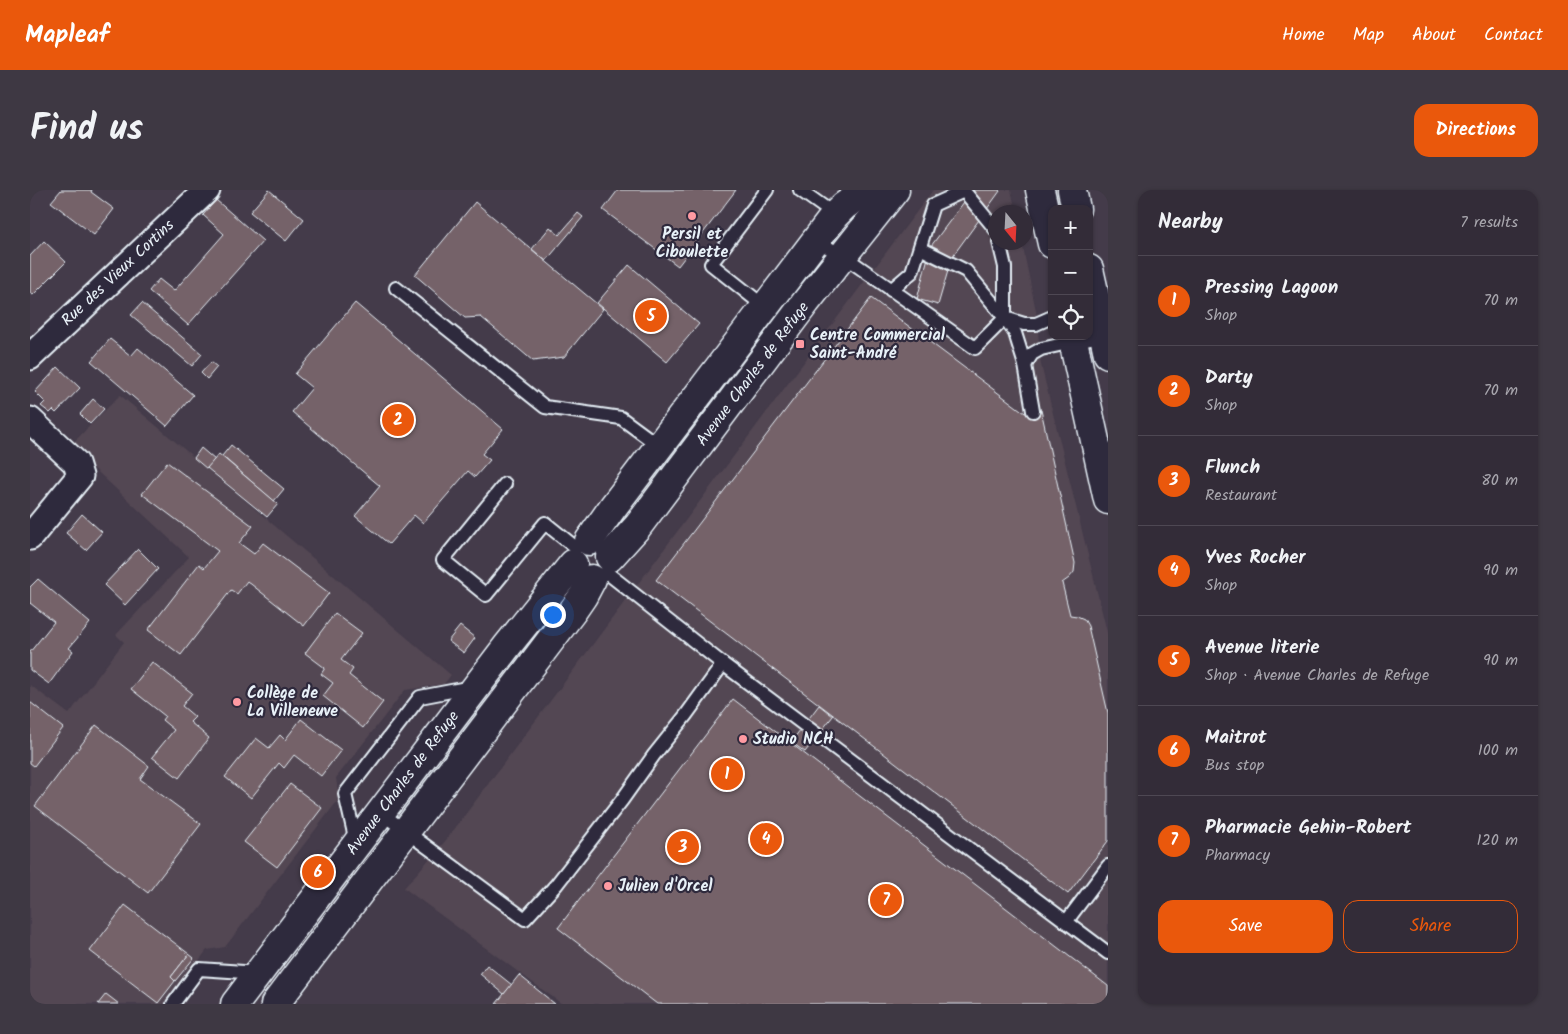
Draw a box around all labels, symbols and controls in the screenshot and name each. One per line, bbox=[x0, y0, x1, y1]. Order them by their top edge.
text: Mapleaf bbox=[25, 16, 109, 55]
text: Home bbox=[1282, 21, 1325, 50]
text: Map bbox=[1353, 21, 1384, 50]
text: About bbox=[1412, 21, 1456, 50]
text: Contact bbox=[1484, 21, 1543, 50]
text: Find us bbox=[30, 102, 143, 158]
button: Directions bbox=[1414, 104, 1538, 157]
north arrow bbox=[988, 205, 1033, 250]
map controls bbox=[1048, 205, 1093, 340]
button: + bbox=[1048, 205, 1093, 250]
text: Nearby bbox=[1158, 206, 1223, 239]
marker: Persil et Ciboulette bbox=[686, 210, 698, 222]
text: 7 results bbox=[1460, 210, 1518, 235]
street label: Rue des Vieux Cortins bbox=[56, 214, 180, 332]
place label: Persil et Ciboulette bbox=[656, 222, 728, 265]
button: − bbox=[1048, 250, 1093, 295]
text: Pressing Lagoon bbox=[1205, 273, 1338, 303]
text: 1 bbox=[1172, 288, 1176, 313]
text: 70 m bbox=[1483, 288, 1518, 313]
button: locate bbox=[1048, 295, 1093, 340]
street label: Avenue Charles de Refuge bbox=[690, 296, 816, 452]
pin: 5 bbox=[635, 297, 667, 335]
text: Shop bbox=[1205, 303, 1237, 328]
place label: Centre Commercial Saint-André bbox=[810, 323, 946, 366]
marker: Centre Commercial Saint-André bbox=[794, 338, 806, 350]
text: Darty bbox=[1205, 363, 1253, 393]
text: 2 bbox=[1169, 378, 1179, 403]
text: 70 m bbox=[1483, 378, 1518, 403]
text: Shop bbox=[1205, 393, 1237, 418]
pin: 2 bbox=[382, 401, 414, 439]
text: Flunch bbox=[1205, 453, 1260, 483]
text: 3 bbox=[1170, 468, 1178, 493]
text: 80 m bbox=[1481, 468, 1518, 493]
text: Restaurant bbox=[1205, 483, 1277, 508]
text: Yves Rocher bbox=[1205, 543, 1305, 573]
text: 4 bbox=[1170, 558, 1178, 583]
text: 90 m bbox=[1483, 558, 1518, 583]
text: Shop bbox=[1205, 573, 1237, 598]
your location bbox=[540, 602, 566, 628]
text: Avenue literie bbox=[1205, 633, 1320, 663]
text: 5 bbox=[1170, 648, 1178, 673]
text: 90 m bbox=[1483, 648, 1518, 673]
text: Shop · Avenue Charles de Refuge bbox=[1205, 663, 1429, 688]
place label: Collège de La Villeneuve bbox=[247, 681, 338, 724]
marker: Collège de La Villeneuve bbox=[231, 696, 243, 708]
street label: Avenue Charles de Refuge bbox=[340, 705, 466, 861]
text: Maitrot bbox=[1205, 723, 1267, 753]
place label: Studio NCH bbox=[753, 727, 833, 752]
marker: Studio NCH bbox=[737, 733, 749, 745]
text: 6 bbox=[1170, 738, 1178, 763]
text: 100 m bbox=[1478, 738, 1518, 763]
text: Bus stop bbox=[1205, 753, 1264, 778]
pin: 1 bbox=[711, 755, 743, 793]
text: Pharmacie Gehin-Robert bbox=[1205, 813, 1411, 843]
pin: 4 bbox=[750, 820, 782, 858]
pin: 3 bbox=[667, 828, 699, 866]
text: 7 bbox=[1170, 828, 1178, 853]
text: 120 m bbox=[1477, 828, 1518, 853]
text: Pharmacy bbox=[1205, 843, 1270, 868]
pin: 6 bbox=[302, 853, 334, 891]
place label: Julien d'Orcel bbox=[618, 874, 713, 899]
marker: Julien d'Orcel bbox=[602, 880, 614, 892]
pin: 7 bbox=[870, 881, 902, 919]
button: Save bbox=[1158, 900, 1333, 953]
button: Share bbox=[1343, 900, 1518, 953]

